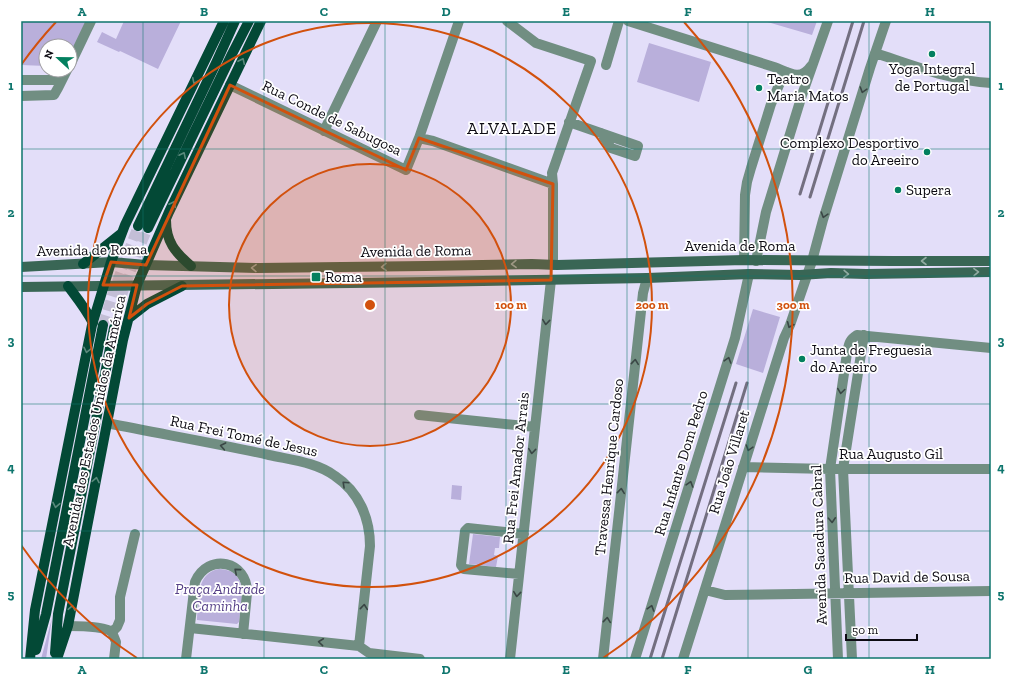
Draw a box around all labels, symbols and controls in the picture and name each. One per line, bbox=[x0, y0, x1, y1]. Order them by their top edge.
text: A bbox=[78, 4, 87, 19]
text: B bbox=[200, 4, 208, 19]
text: C bbox=[320, 4, 328, 19]
text: D bbox=[441, 4, 451, 19]
text: E bbox=[562, 4, 570, 19]
text: F bbox=[684, 4, 692, 19]
text: G bbox=[804, 4, 813, 19]
text: H bbox=[925, 4, 935, 19]
north arrow bbox=[38, 38, 78, 78]
text: N bbox=[42, 48, 57, 61]
marker: Yoga Integral de Portugal bbox=[927, 49, 937, 59]
one-way arrow bbox=[237, 58, 245, 66]
place label: Yoga Integral de Portugal bbox=[888, 60, 975, 95]
place label: Teatro Maria Matos bbox=[767, 70, 849, 105]
street label: Rua Conde de Sabugosa bbox=[259, 76, 405, 160]
one-way arrow bbox=[192, 77, 199, 84]
text: 1 bbox=[8, 78, 14, 93]
text: 1 bbox=[998, 78, 1004, 93]
marker: Teatro Maria Matos bbox=[754, 83, 764, 93]
one-way arrow bbox=[859, 87, 868, 94]
district label: ALVALADE bbox=[467, 118, 557, 138]
place label: Complexo Desportivo do Areeiro bbox=[780, 134, 919, 169]
marker: Complexo Desportivo do Areeiro bbox=[922, 147, 932, 157]
one-way arrow bbox=[178, 151, 186, 159]
place label: Supera bbox=[906, 181, 951, 199]
marker: Supera bbox=[893, 185, 903, 195]
one-way arrow bbox=[168, 200, 176, 208]
text: 2 bbox=[8, 205, 15, 220]
text: 2 bbox=[998, 205, 1005, 220]
one-way arrow bbox=[820, 211, 829, 218]
street label: Avenida de Roma bbox=[685, 237, 795, 255]
street label: Avenida de Roma bbox=[36, 240, 148, 260]
street label: Avenida de Roma bbox=[360, 241, 472, 261]
one-way arrow bbox=[921, 257, 927, 265]
one-way arrow bbox=[511, 260, 517, 268]
one-way arrow bbox=[381, 263, 387, 271]
one-way arrow bbox=[251, 264, 257, 272]
place label: Roma bbox=[325, 268, 362, 286]
one-way arrow bbox=[973, 268, 979, 276]
one-way arrow bbox=[843, 269, 849, 278]
marker: Roma bbox=[310, 271, 322, 283]
street label: Avenida dos Estados Unidos da América bbox=[58, 293, 130, 549]
centre of rings bbox=[363, 298, 377, 312]
text: 100 m bbox=[495, 298, 527, 312]
text: 200 m bbox=[635, 298, 669, 312]
text: 300 m bbox=[777, 298, 810, 312]
one-way arrow bbox=[542, 319, 551, 325]
one-way arrow bbox=[786, 321, 794, 328]
text: 3 bbox=[8, 333, 15, 348]
text: 3 bbox=[998, 333, 1005, 348]
place label: Junta de Freguesia do Areeiro bbox=[810, 341, 932, 376]
one-way arrow bbox=[83, 347, 92, 353]
marker: Junta de Freguesia do Areeiro bbox=[797, 354, 807, 364]
one-way arrow bbox=[723, 357, 732, 364]
one-way arrow bbox=[631, 359, 640, 365]
street label: Travessa Henrique Cardoso bbox=[591, 377, 627, 556]
street label: Rua Infante Dom Pedro bbox=[650, 388, 712, 538]
one-way arrow bbox=[837, 388, 846, 394]
street label: Rua Frei Amador Arrais bbox=[499, 391, 533, 545]
street label: Rua João Villaret bbox=[705, 407, 753, 516]
street label: Rua Frei Tomé de Jesus bbox=[169, 412, 319, 460]
one-way arrow bbox=[220, 442, 226, 451]
one-way arrow bbox=[745, 444, 754, 451]
street label: Rua Augusto Gil bbox=[839, 445, 943, 463]
one-way arrow bbox=[528, 448, 537, 454]
text: 4 bbox=[7, 460, 15, 475]
text: 4 bbox=[997, 460, 1005, 475]
street label: Avenida Sacadura Cabral bbox=[807, 464, 831, 626]
one-way arrow bbox=[91, 477, 100, 484]
one-way arrow bbox=[685, 481, 694, 488]
one-way arrow bbox=[343, 482, 350, 489]
one-way arrow bbox=[617, 488, 626, 494]
one-way arrow bbox=[53, 502, 61, 508]
one-way arrow bbox=[828, 517, 837, 523]
street label: Rua David de Sousa bbox=[844, 567, 970, 587]
one-way arrow bbox=[235, 568, 242, 575]
park label: Praça Andrade Caminha bbox=[175, 580, 265, 615]
text: 5 bbox=[8, 587, 15, 602]
text: 5 bbox=[998, 587, 1005, 602]
one-way arrow bbox=[513, 591, 522, 597]
one-way arrow bbox=[359, 604, 368, 610]
one-way arrow bbox=[67, 605, 75, 611]
one-way arrow bbox=[646, 605, 655, 612]
scale bar bbox=[846, 616, 917, 642]
one-way arrow bbox=[602, 617, 611, 623]
text: 50 m bbox=[852, 623, 879, 637]
one-way arrow bbox=[318, 637, 324, 646]
text: A bbox=[78, 662, 87, 677]
text: B bbox=[200, 662, 208, 677]
text: C bbox=[320, 662, 328, 677]
text: D bbox=[441, 662, 451, 677]
text: E bbox=[562, 662, 570, 677]
text: F bbox=[684, 662, 692, 677]
text: G bbox=[804, 662, 813, 677]
text: H bbox=[925, 662, 935, 677]

